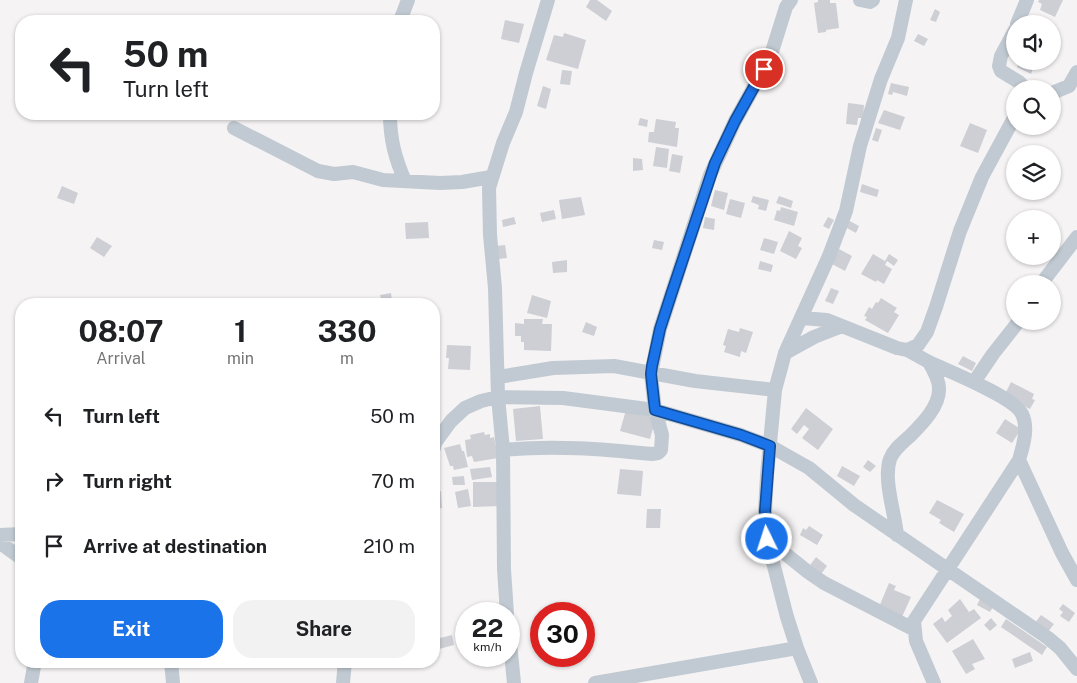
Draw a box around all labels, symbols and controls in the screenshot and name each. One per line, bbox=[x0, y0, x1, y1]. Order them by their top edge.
map controls bbox=[1006, 15, 1061, 330]
button: sound bbox=[1006, 15, 1061, 70]
text: 50 m bbox=[123, 34, 208, 75]
icon: left bbox=[40, 35, 105, 100]
pin bbox=[743, 48, 785, 90]
icon: arrive bbox=[750, 55, 778, 83]
text: Turn left bbox=[123, 76, 209, 102]
button: search bbox=[1006, 80, 1061, 135]
button: layers bbox=[1006, 145, 1061, 200]
button: + bbox=[1006, 210, 1061, 265]
button: − bbox=[1006, 275, 1061, 330]
text: 08:07 bbox=[78, 313, 164, 349]
text: 1 bbox=[234, 313, 247, 349]
text: 330 bbox=[317, 313, 377, 349]
text: Arrival bbox=[96, 349, 146, 368]
text: min bbox=[227, 349, 254, 368]
text: m bbox=[340, 349, 354, 368]
icon: left bbox=[40, 402, 68, 430]
text: Turn left bbox=[83, 405, 160, 427]
text: 50 m bbox=[370, 405, 415, 427]
icon: right bbox=[40, 467, 68, 495]
text: Turn right bbox=[83, 470, 172, 492]
text: 70 m bbox=[371, 470, 415, 492]
position arrow bbox=[740, 512, 792, 564]
icon: arrive bbox=[40, 532, 68, 560]
text: Arrive at destination bbox=[83, 535, 267, 557]
text: 210 m bbox=[363, 535, 415, 557]
button: Exit bbox=[40, 600, 223, 658]
button: Share bbox=[233, 600, 415, 658]
speed limit sign: 30 bbox=[530, 602, 595, 667]
text: 22 bbox=[472, 613, 503, 643]
text: km/h bbox=[473, 640, 502, 654]

